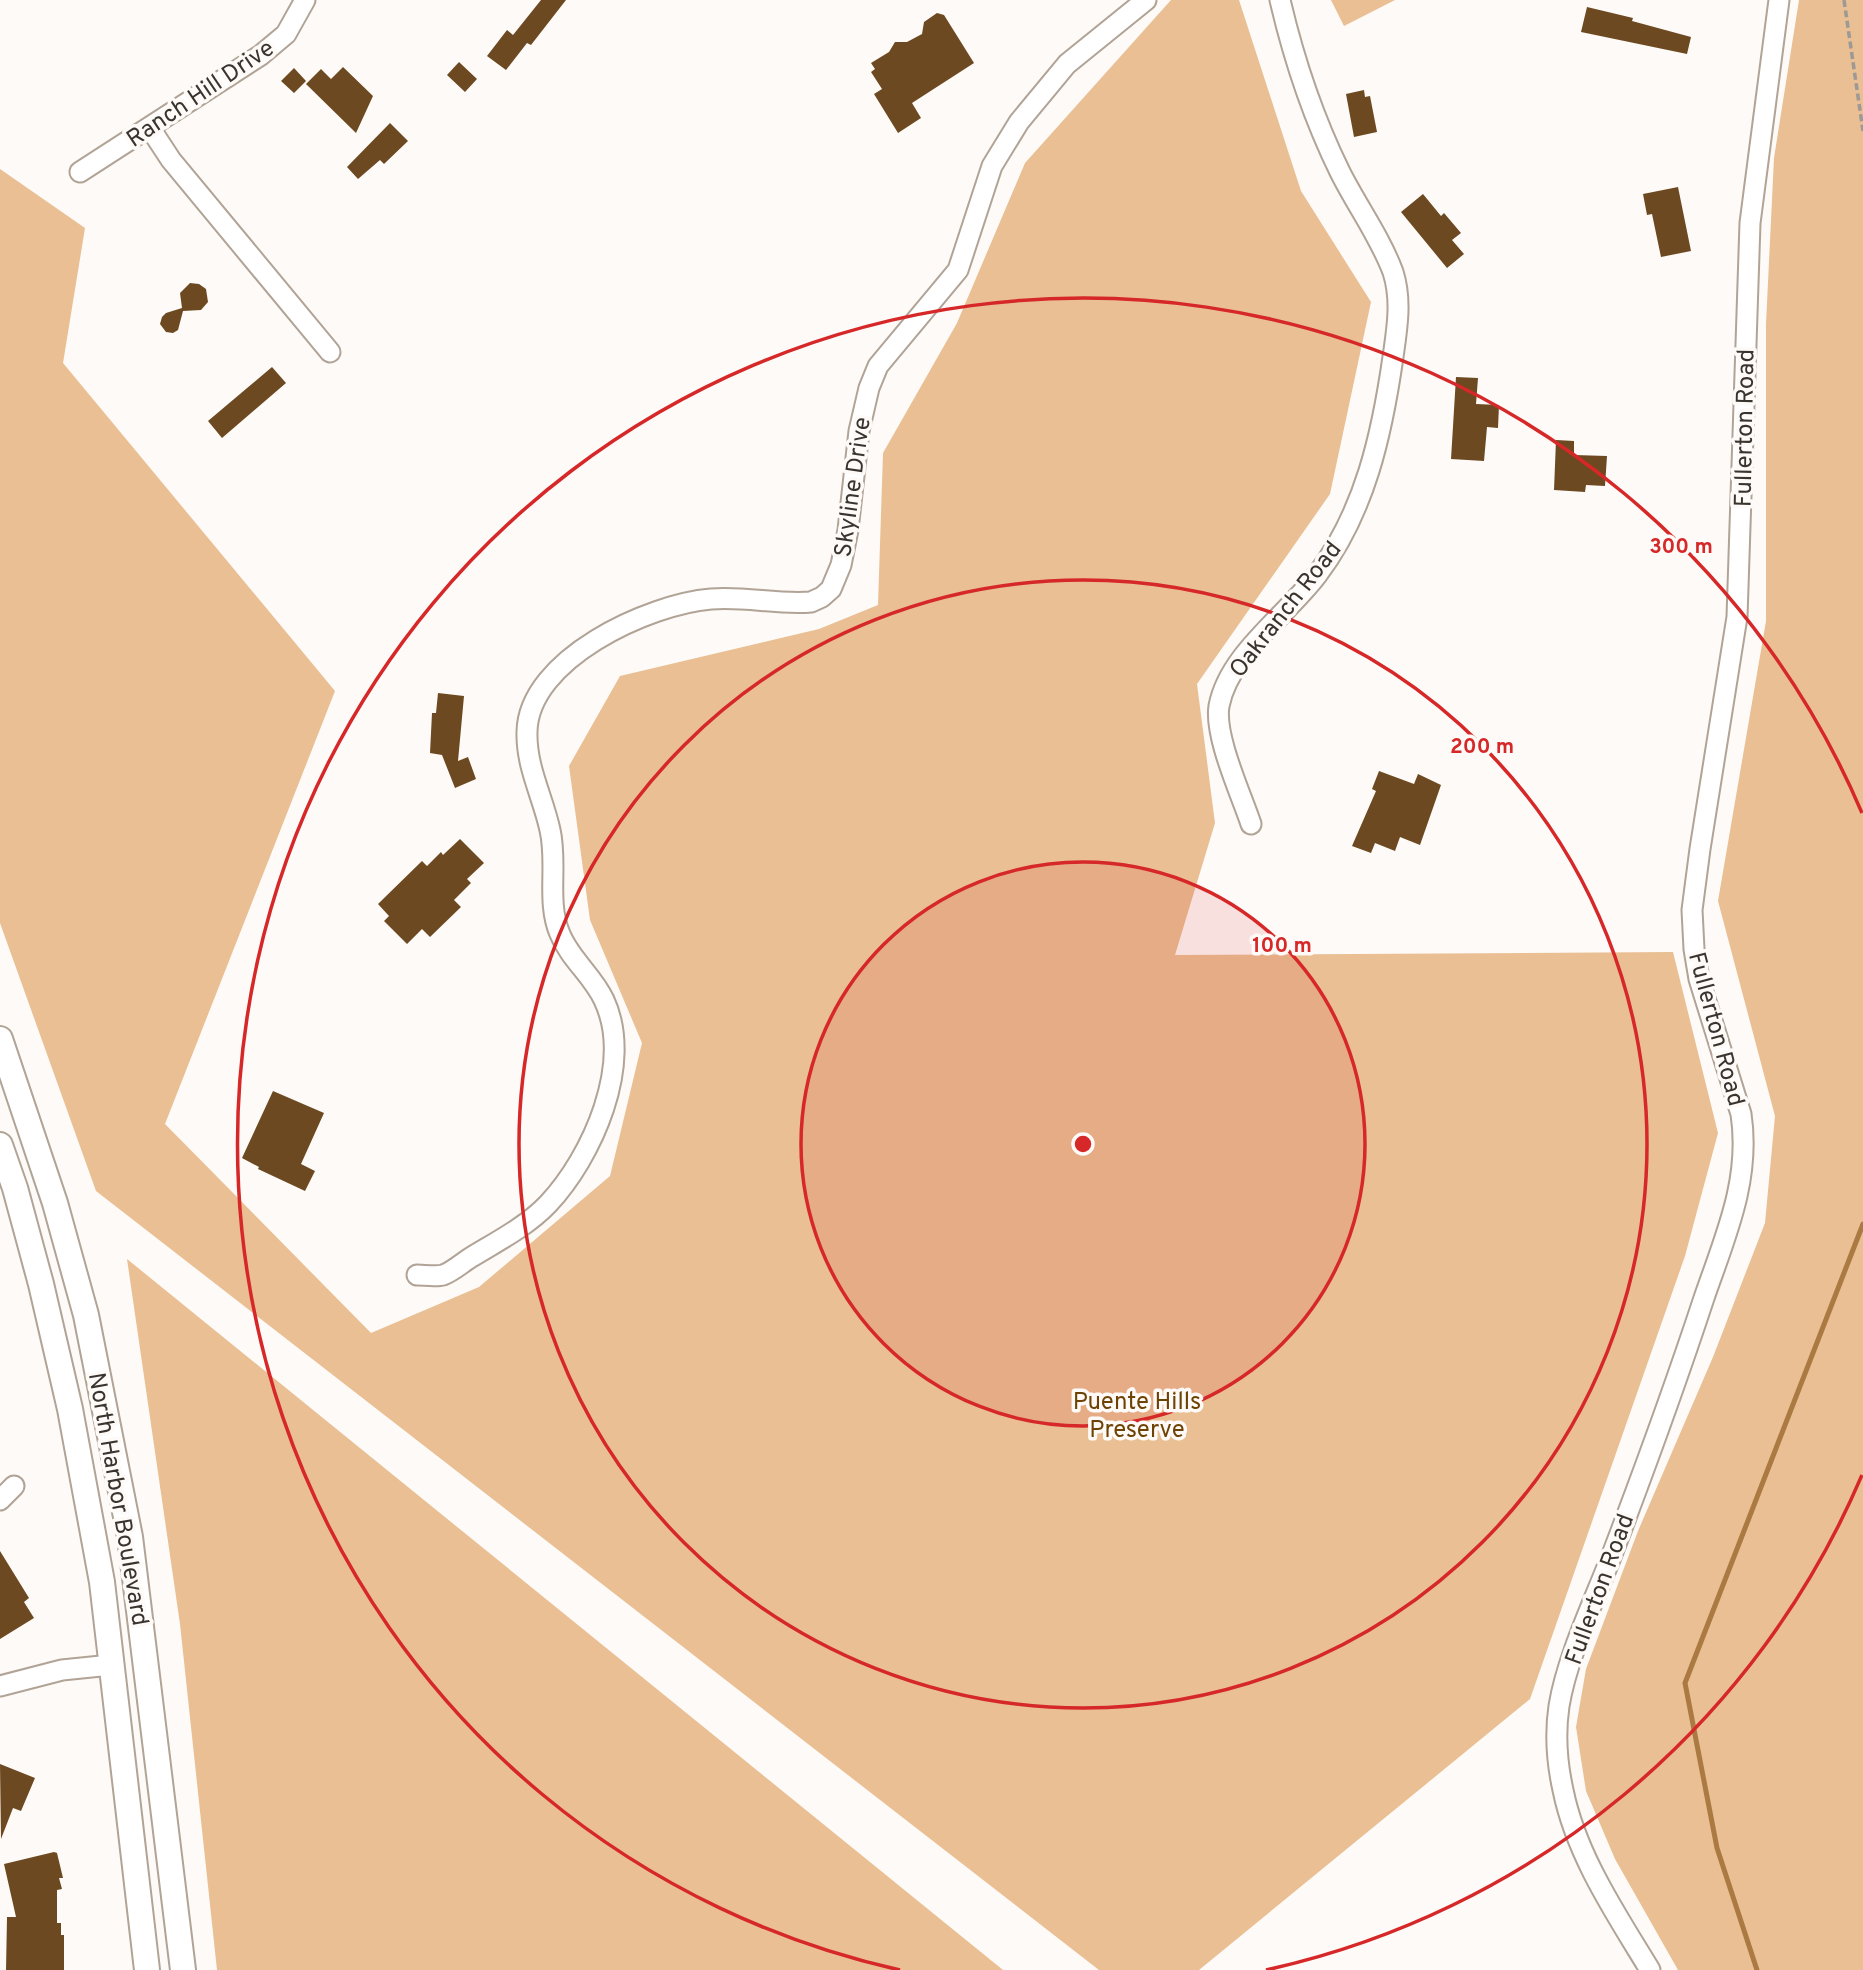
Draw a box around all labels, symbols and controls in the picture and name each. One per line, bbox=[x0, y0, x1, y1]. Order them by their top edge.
street label: Ranch Hill Drive bbox=[122, 34, 281, 155]
street label: Fullerton Road bbox=[1730, 349, 1762, 507]
street label: Skyline Drive bbox=[829, 415, 879, 559]
text: 300 m bbox=[1649, 534, 1713, 561]
street label: Oakranch Road bbox=[1224, 536, 1349, 684]
text: 200 m bbox=[1450, 734, 1514, 761]
text: 100 m bbox=[1252, 933, 1312, 960]
street label: Fullerton Road bbox=[1680, 949, 1750, 1110]
centre of rings bbox=[1071, 1132, 1095, 1156]
street label: North Harbor Boulevard bbox=[80, 1370, 154, 1628]
park label: Puente Hills Preserve bbox=[1073, 1388, 1201, 1446]
street label: Fullerton Road bbox=[1560, 1510, 1642, 1669]

